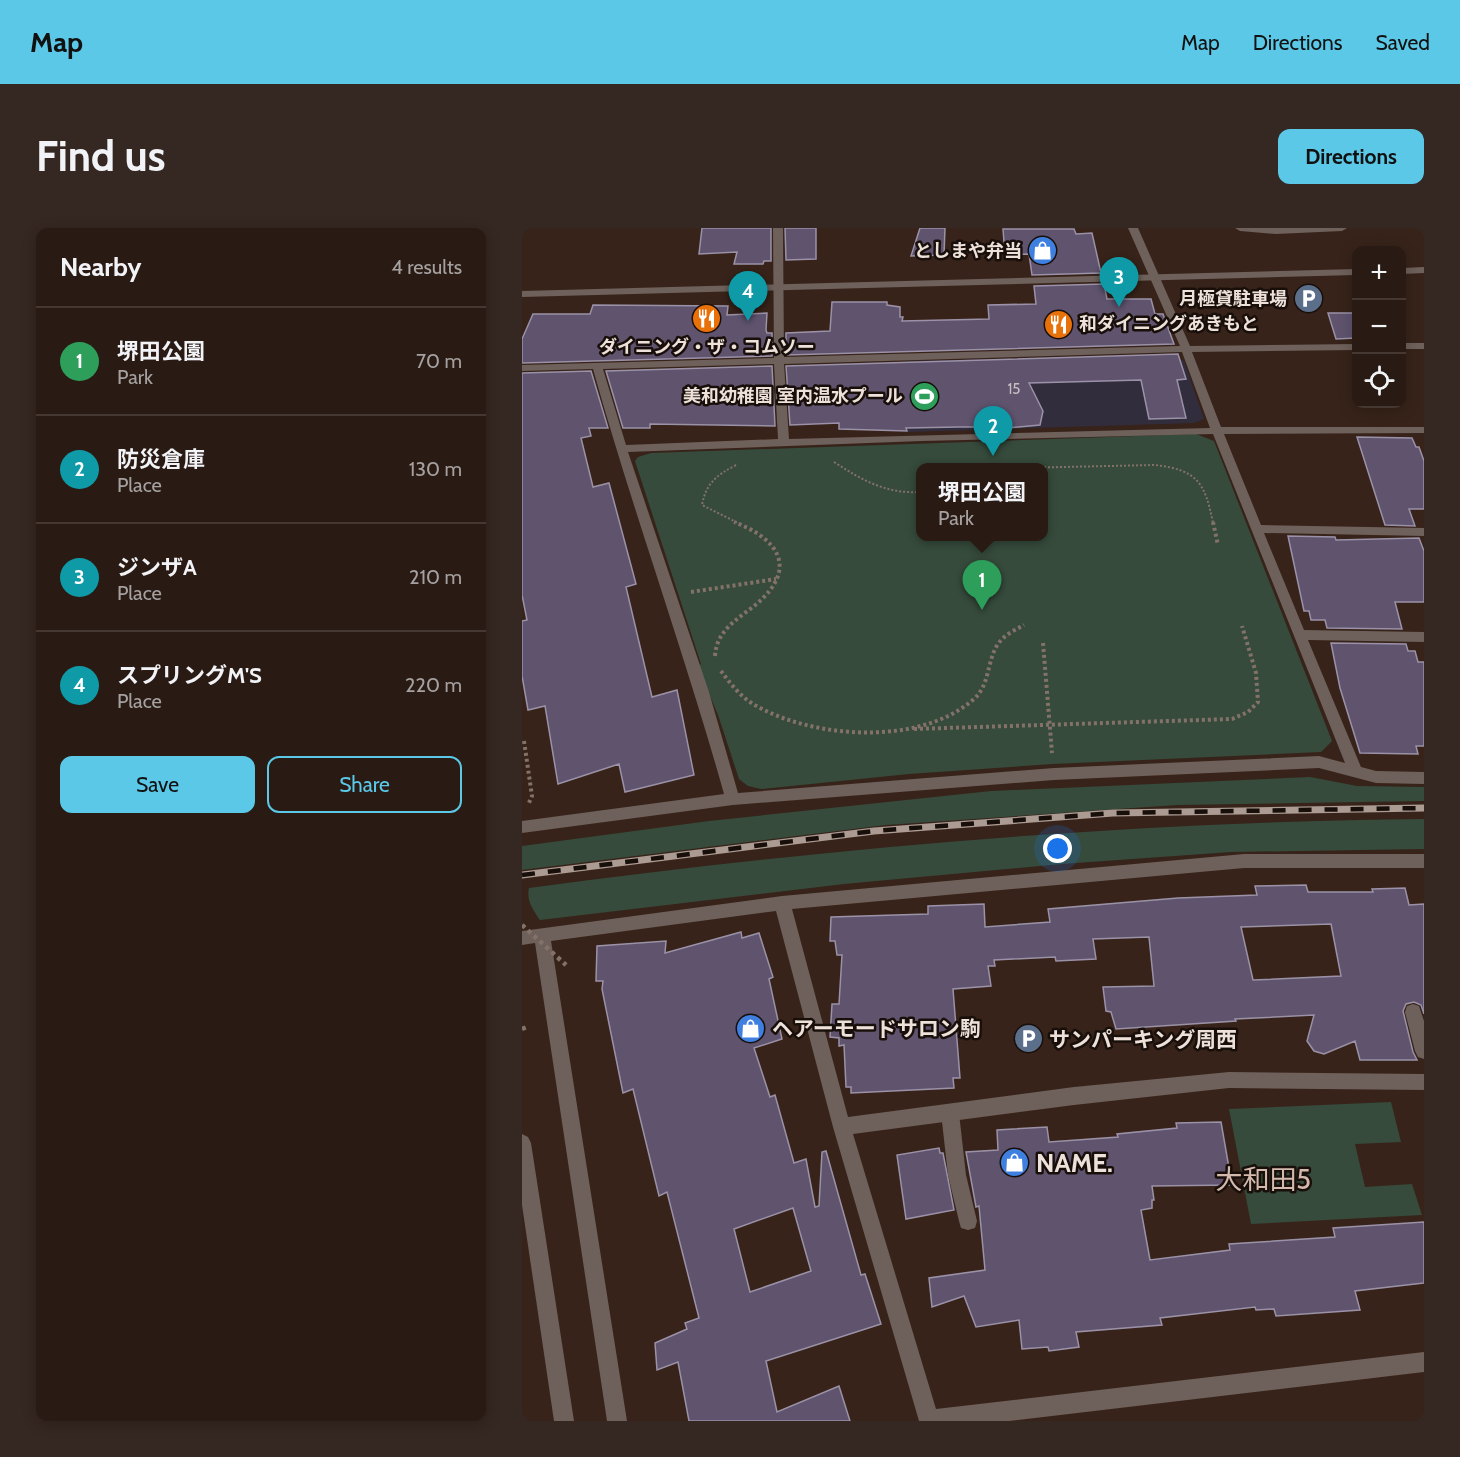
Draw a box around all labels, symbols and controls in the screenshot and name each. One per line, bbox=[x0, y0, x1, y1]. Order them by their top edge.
text: Map bbox=[30, 25, 83, 59]
text: Map bbox=[1181, 30, 1220, 55]
text: Directions bbox=[1253, 30, 1342, 55]
text: Saved bbox=[1375, 30, 1430, 55]
button: Directions bbox=[1278, 129, 1424, 184]
text: Find us bbox=[36, 130, 165, 182]
shop icon: としまや弁当 bbox=[1027, 235, 1059, 267]
place label: としまや弁当 bbox=[914, 240, 1022, 262]
map controls bbox=[1352, 246, 1406, 408]
button: + bbox=[1352, 246, 1406, 300]
text: Nearby bbox=[60, 251, 141, 283]
text: 4 results bbox=[391, 255, 462, 279]
pin: 3 bbox=[1100, 257, 1138, 307]
pin: 4 bbox=[728, 272, 768, 321]
parking icon: 月極貸駐車場 bbox=[1292, 283, 1324, 315]
place label: 月極貸駐車場 bbox=[1179, 288, 1287, 310]
button: − bbox=[1352, 300, 1406, 354]
restaurant icon: ダイニング・ザ・コムソー bbox=[691, 302, 723, 334]
restaurant icon: 和ダイニングあきもと bbox=[1042, 308, 1074, 340]
place label: 和ダイニングあきもと bbox=[1079, 313, 1259, 335]
place label: ダイニング・ザ・コムソー bbox=[599, 336, 815, 358]
text: 堺田公園 bbox=[117, 338, 205, 365]
text: 1 bbox=[76, 349, 83, 373]
text: 70 m bbox=[416, 349, 462, 373]
button: locate bbox=[1352, 354, 1406, 408]
text: Park bbox=[117, 365, 153, 389]
sports icon: 美和幼稚園 室内温水プール bbox=[908, 380, 940, 412]
house number: 15 bbox=[1007, 380, 1021, 398]
place label: 美和幼稚園 室内温水プール bbox=[683, 385, 903, 407]
pin: 2 bbox=[974, 406, 1012, 456]
text: 防災倉庫 bbox=[117, 446, 205, 473]
text: 2 bbox=[74, 457, 85, 481]
text: 130 m bbox=[409, 457, 462, 481]
popup bbox=[916, 463, 1048, 541]
text: Place bbox=[117, 473, 162, 497]
text: 堺田公園 bbox=[938, 479, 1026, 506]
text: Park bbox=[938, 506, 974, 530]
text: ジンザA bbox=[117, 554, 197, 581]
pin: 1 bbox=[962, 560, 1002, 610]
text: 3 bbox=[74, 565, 85, 589]
text: 210 m bbox=[409, 565, 462, 589]
text: Place bbox=[117, 581, 162, 605]
text: スプリングM'S bbox=[117, 662, 262, 689]
text: 4 bbox=[73, 673, 86, 697]
text: 220 m bbox=[405, 673, 462, 697]
text: Place bbox=[117, 689, 162, 713]
button: Save bbox=[60, 756, 255, 813]
button: Share bbox=[267, 756, 462, 813]
your location bbox=[1043, 834, 1072, 863]
shop icon: ヘアーモードサロン駒 bbox=[735, 1012, 767, 1044]
place label: ヘアーモードサロン駒 bbox=[772, 1016, 981, 1041]
parking icon: サンパーキング周西 bbox=[1012, 1023, 1044, 1055]
place label: サンパーキング周西 bbox=[1049, 1027, 1237, 1052]
shop icon: NAME. bbox=[999, 1147, 1031, 1179]
place label: NAME. bbox=[1036, 1147, 1113, 1179]
district label: 大和田5 bbox=[1215, 1163, 1311, 1196]

